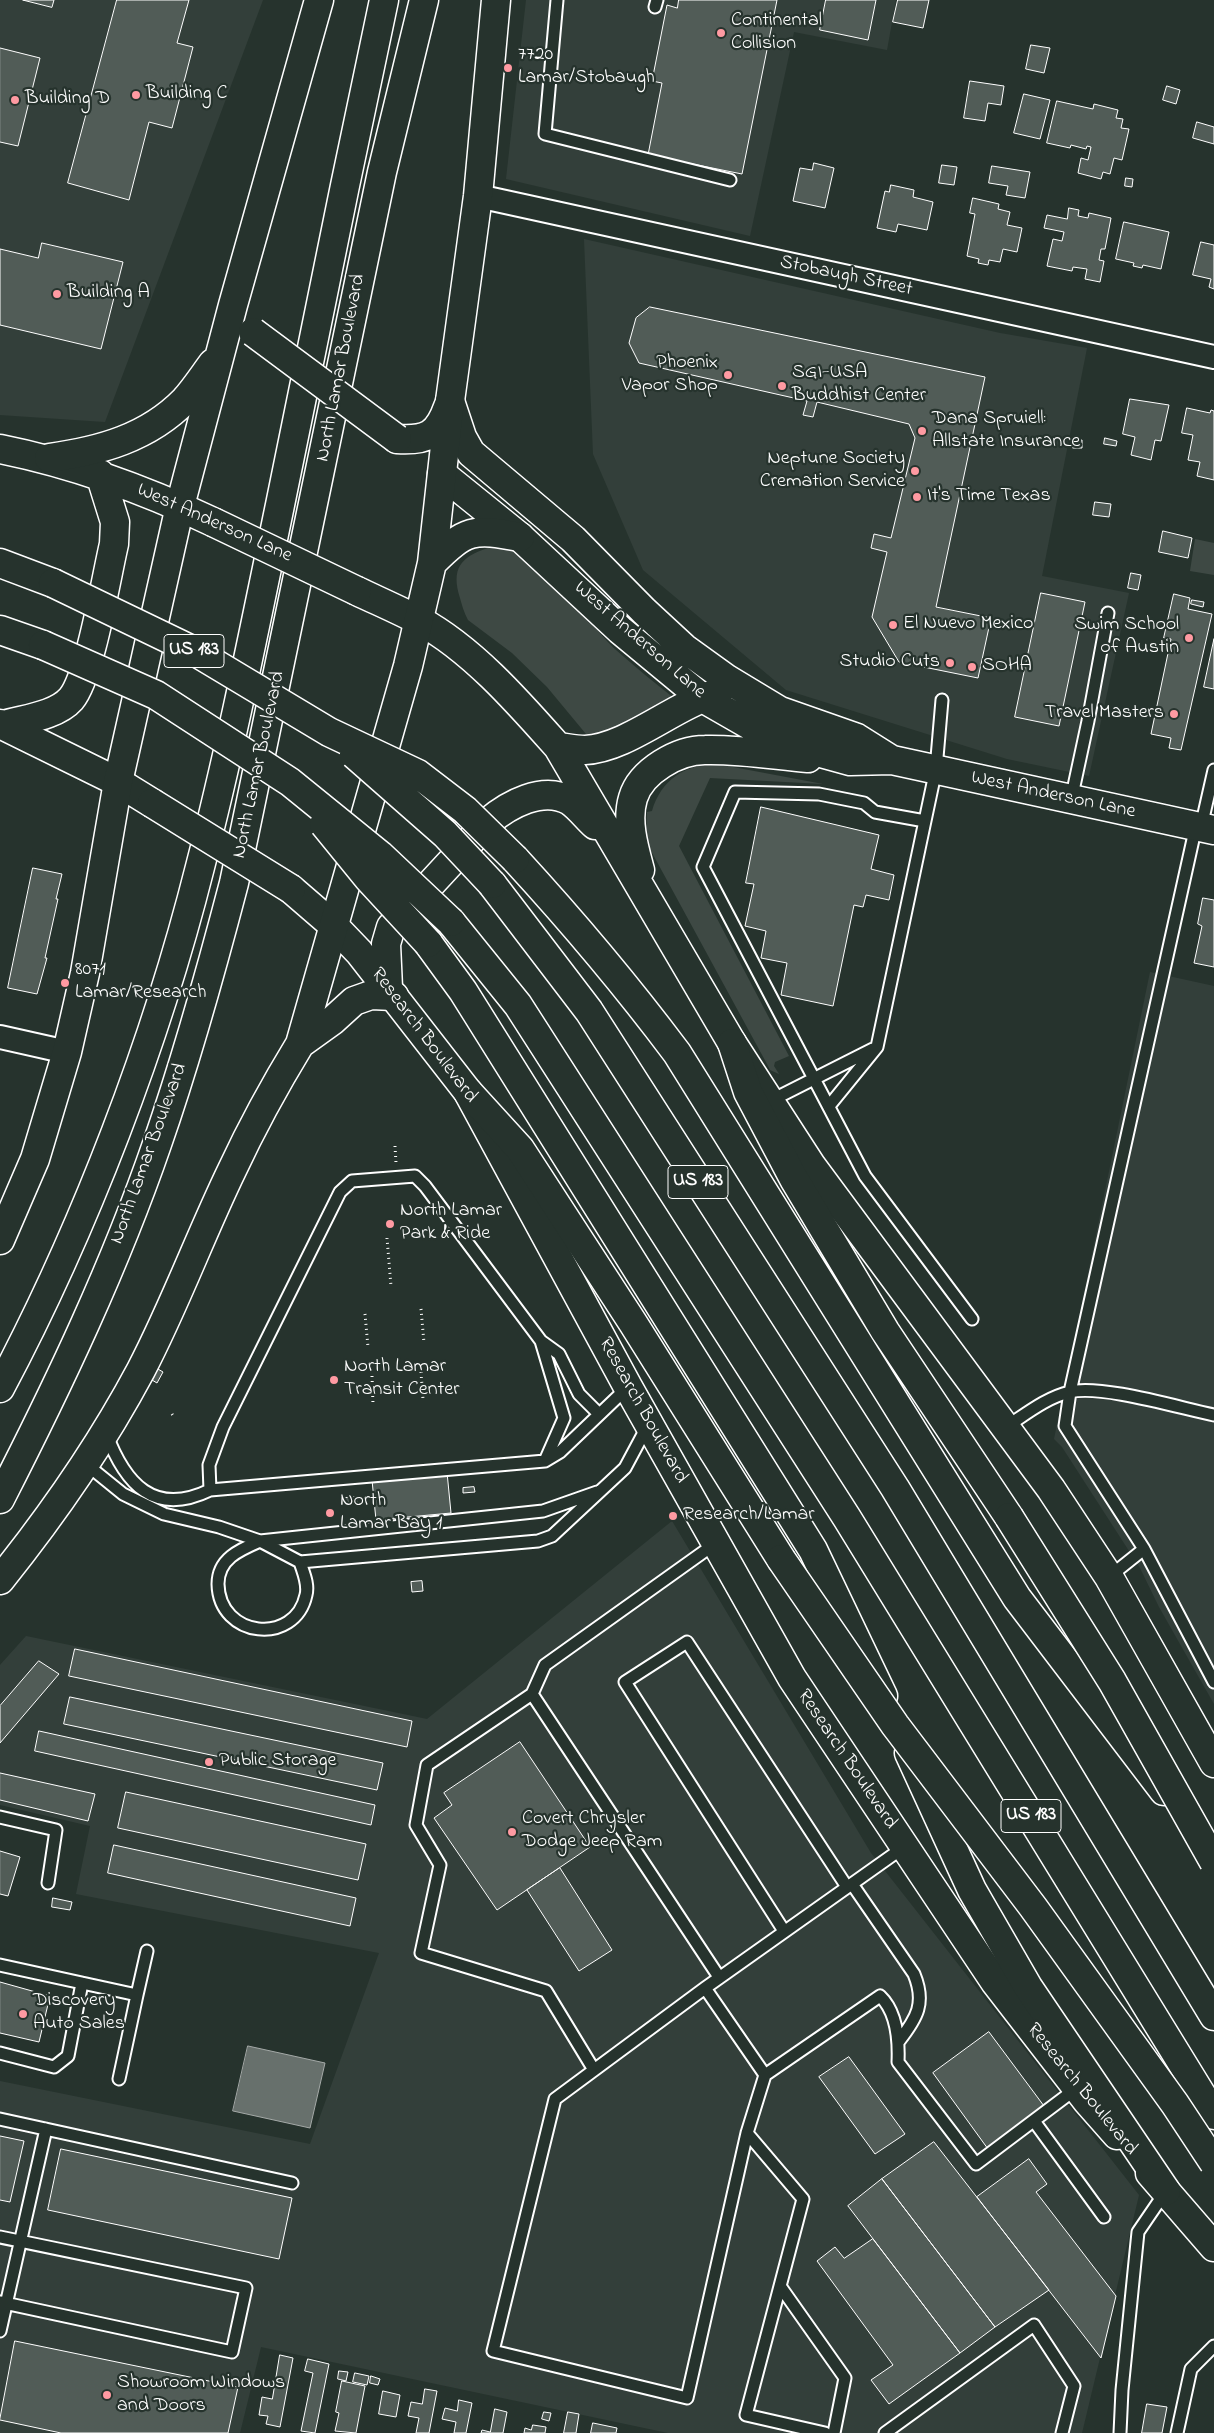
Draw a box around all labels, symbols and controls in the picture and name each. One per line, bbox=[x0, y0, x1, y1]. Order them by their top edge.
place label: Continental Collision bbox=[731, 10, 822, 57]
marker: Continental Collision bbox=[715, 27, 727, 39]
place label: 7720 Lamar/Stobaugh bbox=[518, 44, 655, 91]
marker: 7720 Lamar/Stobaugh bbox=[502, 62, 514, 74]
place label: Building C bbox=[146, 83, 227, 107]
place label: Building D bbox=[25, 88, 110, 112]
marker: Building C bbox=[130, 89, 142, 101]
marker: Building D bbox=[9, 94, 21, 106]
street label: Stobaugh Street bbox=[777, 251, 915, 303]
street label: North Lamar Boulevard bbox=[312, 272, 372, 464]
place label: Building A bbox=[67, 282, 150, 306]
marker: Building A bbox=[51, 288, 63, 300]
place label: Phoenix Vapor Shop bbox=[622, 352, 718, 399]
place label: SGI-USA Buddhist Center bbox=[792, 362, 926, 409]
marker: Phoenix Vapor Shop bbox=[722, 369, 734, 381]
marker: SGI-USA Buddhist Center bbox=[776, 380, 788, 392]
place label: Dana Spruiell: Allstate Insurance bbox=[932, 408, 1080, 455]
marker: Dana Spruiell: Allstate Insurance bbox=[916, 425, 928, 437]
place label: Neptune Society Cremation Service bbox=[760, 448, 905, 495]
marker: Neptune Society Cremation Service bbox=[909, 465, 921, 477]
street label: West Anderson Lane bbox=[133, 479, 295, 569]
place label: It's Time Texas bbox=[927, 485, 1051, 509]
marker: It's Time Texas bbox=[911, 491, 923, 503]
street label: West Anderson Lane bbox=[568, 577, 710, 705]
place label: El Nuevo Mexico bbox=[903, 613, 1033, 637]
place label: Swim School of Austin bbox=[1074, 614, 1179, 661]
marker: El Nuevo Mexico bbox=[887, 619, 899, 631]
marker: Swim School of Austin bbox=[1183, 632, 1195, 644]
road number: US 183 bbox=[164, 634, 224, 668]
place label: Studio Cuts bbox=[840, 651, 940, 675]
place label: SOHA bbox=[982, 655, 1032, 679]
marker: Studio Cuts bbox=[944, 657, 956, 669]
marker: SOHA bbox=[966, 661, 978, 673]
street label: North Lamar Boulevard bbox=[228, 669, 292, 861]
place label: Travel Masters bbox=[1045, 702, 1164, 726]
marker: Travel Masters bbox=[1168, 708, 1180, 720]
street label: West Anderson Lane bbox=[969, 767, 1137, 825]
place label: 8071 Lamar/Research bbox=[75, 959, 206, 1006]
street label: Research Boulevard bbox=[364, 964, 482, 1108]
marker: 8071 Lamar/Research bbox=[59, 977, 71, 989]
street label: North Lamar Boulevard bbox=[106, 1060, 194, 1248]
road number: US 183 bbox=[668, 1166, 728, 1198]
place label: North Lamar Park & Ride bbox=[400, 1200, 502, 1247]
marker: North Lamar Park & Ride bbox=[384, 1218, 396, 1230]
street label: Research Boulevard bbox=[592, 1334, 692, 1488]
place label: North Lamar Transit Center bbox=[344, 1356, 459, 1403]
marker: North Lamar Transit Center bbox=[328, 1374, 340, 1386]
place label: North Lamar Bay 1 bbox=[340, 1490, 442, 1537]
place label: Research/Lamar bbox=[683, 1504, 814, 1528]
marker: North Lamar Bay 1 bbox=[324, 1507, 336, 1519]
marker: Research/Lamar bbox=[667, 1510, 679, 1522]
street label: Research Boulevard bbox=[790, 1686, 902, 1834]
place label: Public Storage bbox=[219, 1750, 336, 1774]
marker: Public Storage bbox=[203, 1756, 215, 1768]
road number: US 183 bbox=[1001, 1800, 1061, 1832]
place label: Covert Chrysler Dodge Jeep Ram bbox=[522, 1808, 662, 1855]
marker: Covert Chrysler Dodge Jeep Ram bbox=[506, 1826, 518, 1838]
place label: Discovery Auto Sales bbox=[33, 1990, 125, 2037]
marker: Discovery Auto Sales bbox=[17, 2008, 29, 2020]
street label: Research Boulevard bbox=[1020, 2019, 1142, 2161]
place label: Showroom Windows and Doors bbox=[117, 2372, 285, 2419]
marker: Showroom Windows and Doors bbox=[101, 2389, 113, 2401]

